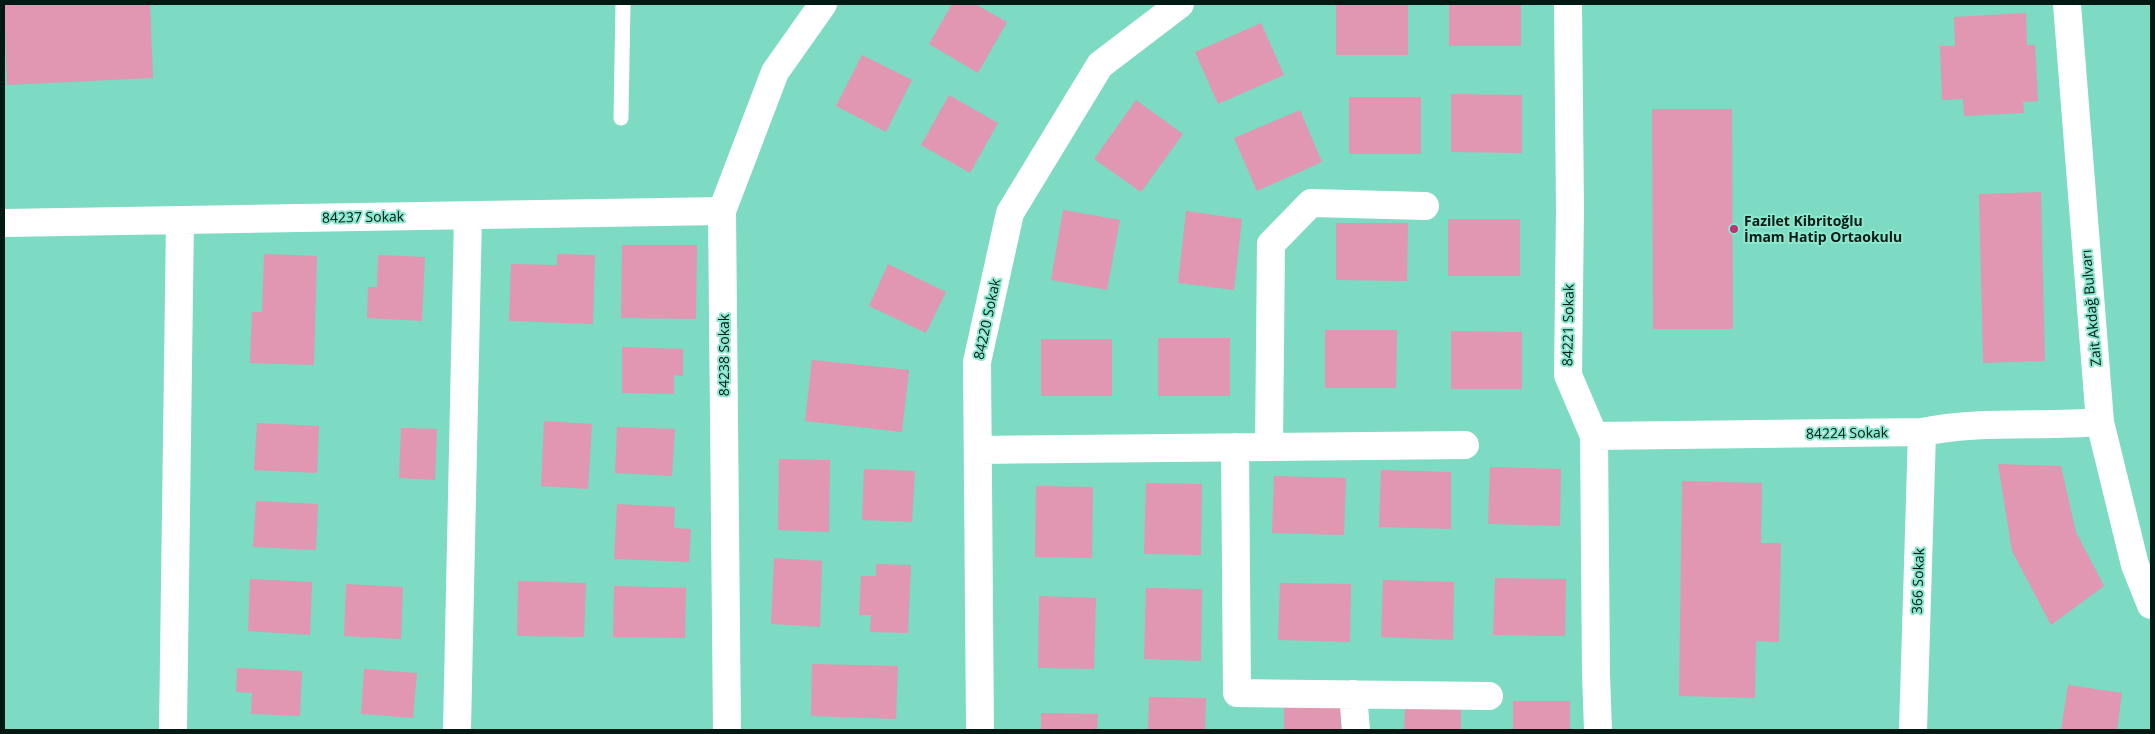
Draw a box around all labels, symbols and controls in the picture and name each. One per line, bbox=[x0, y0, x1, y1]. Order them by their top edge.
street label: 84237 Sokak bbox=[322, 206, 405, 227]
place label: Fazilet Kibritoğlu İmam Hatip Ortaokulu bbox=[1744, 211, 1902, 246]
marker: Fazilet Kibritoğlu İmam Hatip Ortaokulu bbox=[1728, 223, 1740, 235]
street label: Zait Akdağ Bulvarı bbox=[2076, 249, 2105, 367]
street label: 84220 Sokak bbox=[969, 276, 1004, 361]
street label: 84221 Sokak bbox=[1557, 283, 1578, 366]
street label: 84238 Sokak bbox=[714, 313, 733, 396]
street label: 84224 Sokak bbox=[1806, 422, 1889, 443]
street label: 366 Sokak bbox=[1907, 547, 1928, 614]

